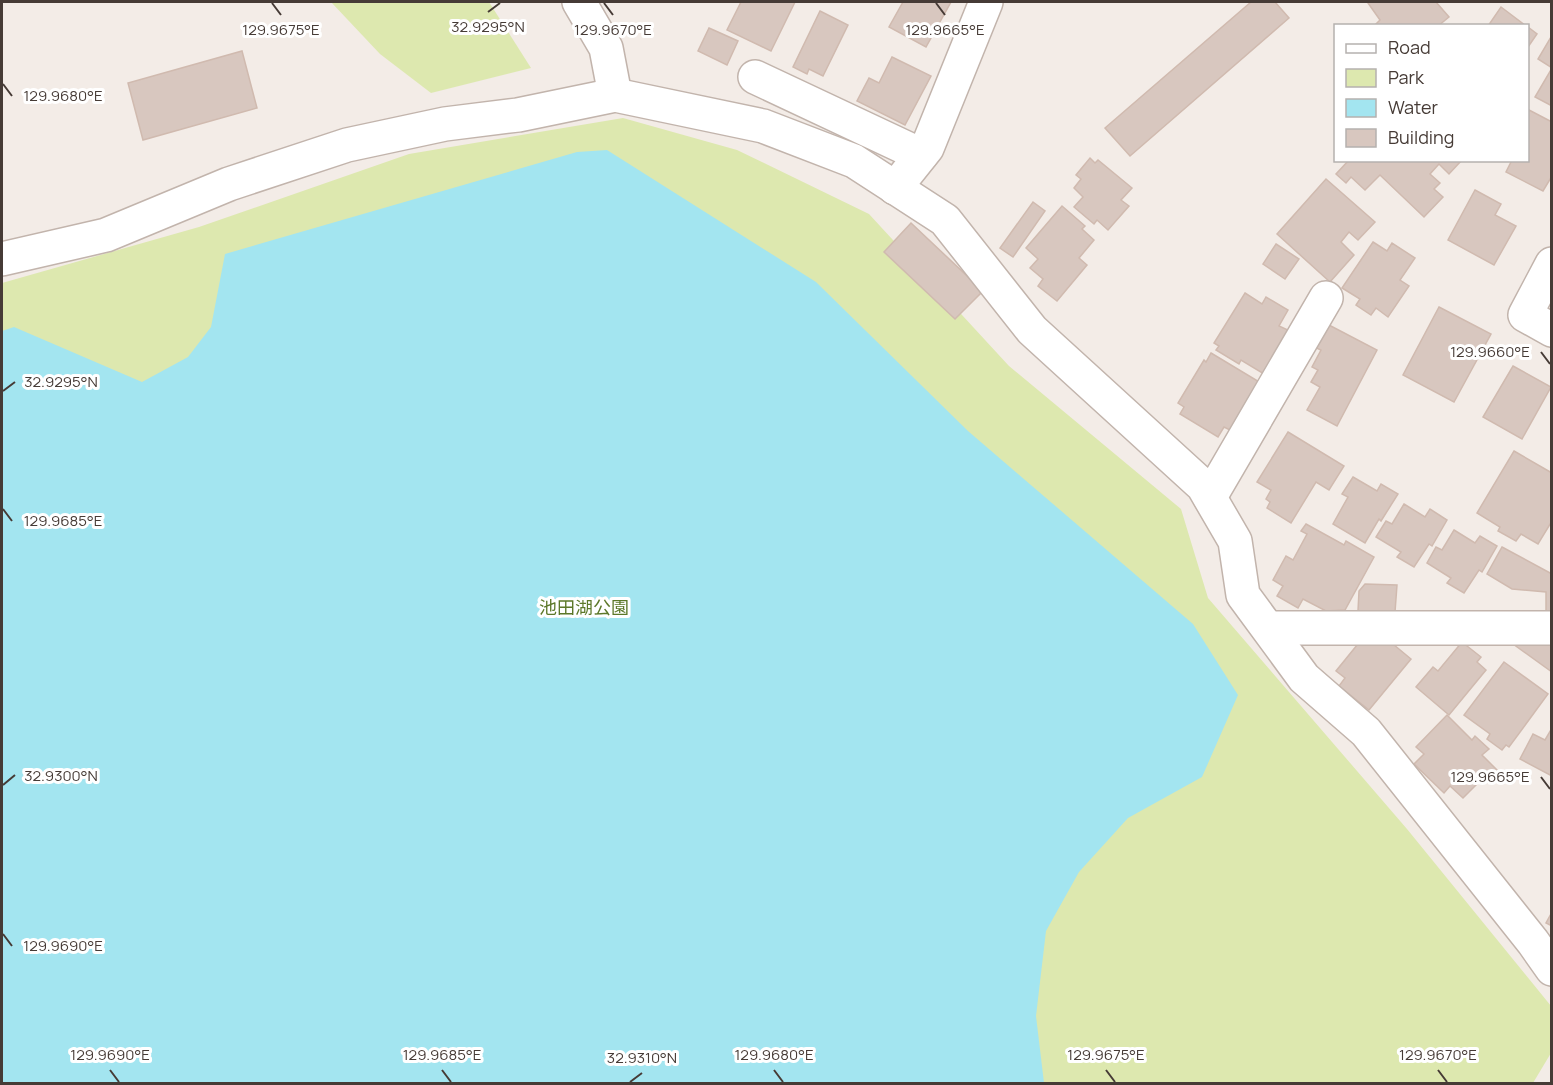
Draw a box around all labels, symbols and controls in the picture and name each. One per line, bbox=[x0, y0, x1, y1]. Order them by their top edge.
text: 32.9295°N bbox=[451, 16, 525, 37]
text: 129.9675°E bbox=[242, 19, 320, 40]
text: 129.9670°E bbox=[574, 19, 652, 40]
text: 129.9665°E bbox=[905, 19, 985, 40]
legend bbox=[1334, 24, 1529, 162]
text: Road bbox=[1388, 35, 1431, 59]
text: Park bbox=[1388, 65, 1425, 89]
text: 129.9680°E bbox=[24, 85, 102, 106]
text: Water bbox=[1388, 95, 1438, 119]
text: Building bbox=[1388, 125, 1454, 149]
text: 129.9660°E bbox=[1450, 341, 1530, 362]
text: 32.9295°N bbox=[24, 371, 98, 392]
text: 129.9685°E bbox=[24, 510, 102, 531]
park label: 池田湖公園 bbox=[539, 595, 629, 619]
text: 32.9300°N bbox=[24, 765, 98, 786]
text: 129.9665°E bbox=[1450, 766, 1530, 787]
text: 129.9690°E bbox=[23, 935, 103, 956]
text: 129.9690°E bbox=[70, 1044, 150, 1065]
text: 129.9685°E bbox=[403, 1044, 481, 1065]
text: 129.9680°E bbox=[735, 1044, 813, 1065]
text: 129.9675°E bbox=[1067, 1044, 1145, 1065]
text: 129.9670°E bbox=[1399, 1044, 1477, 1065]
text: 32.9310°N bbox=[607, 1047, 677, 1068]

